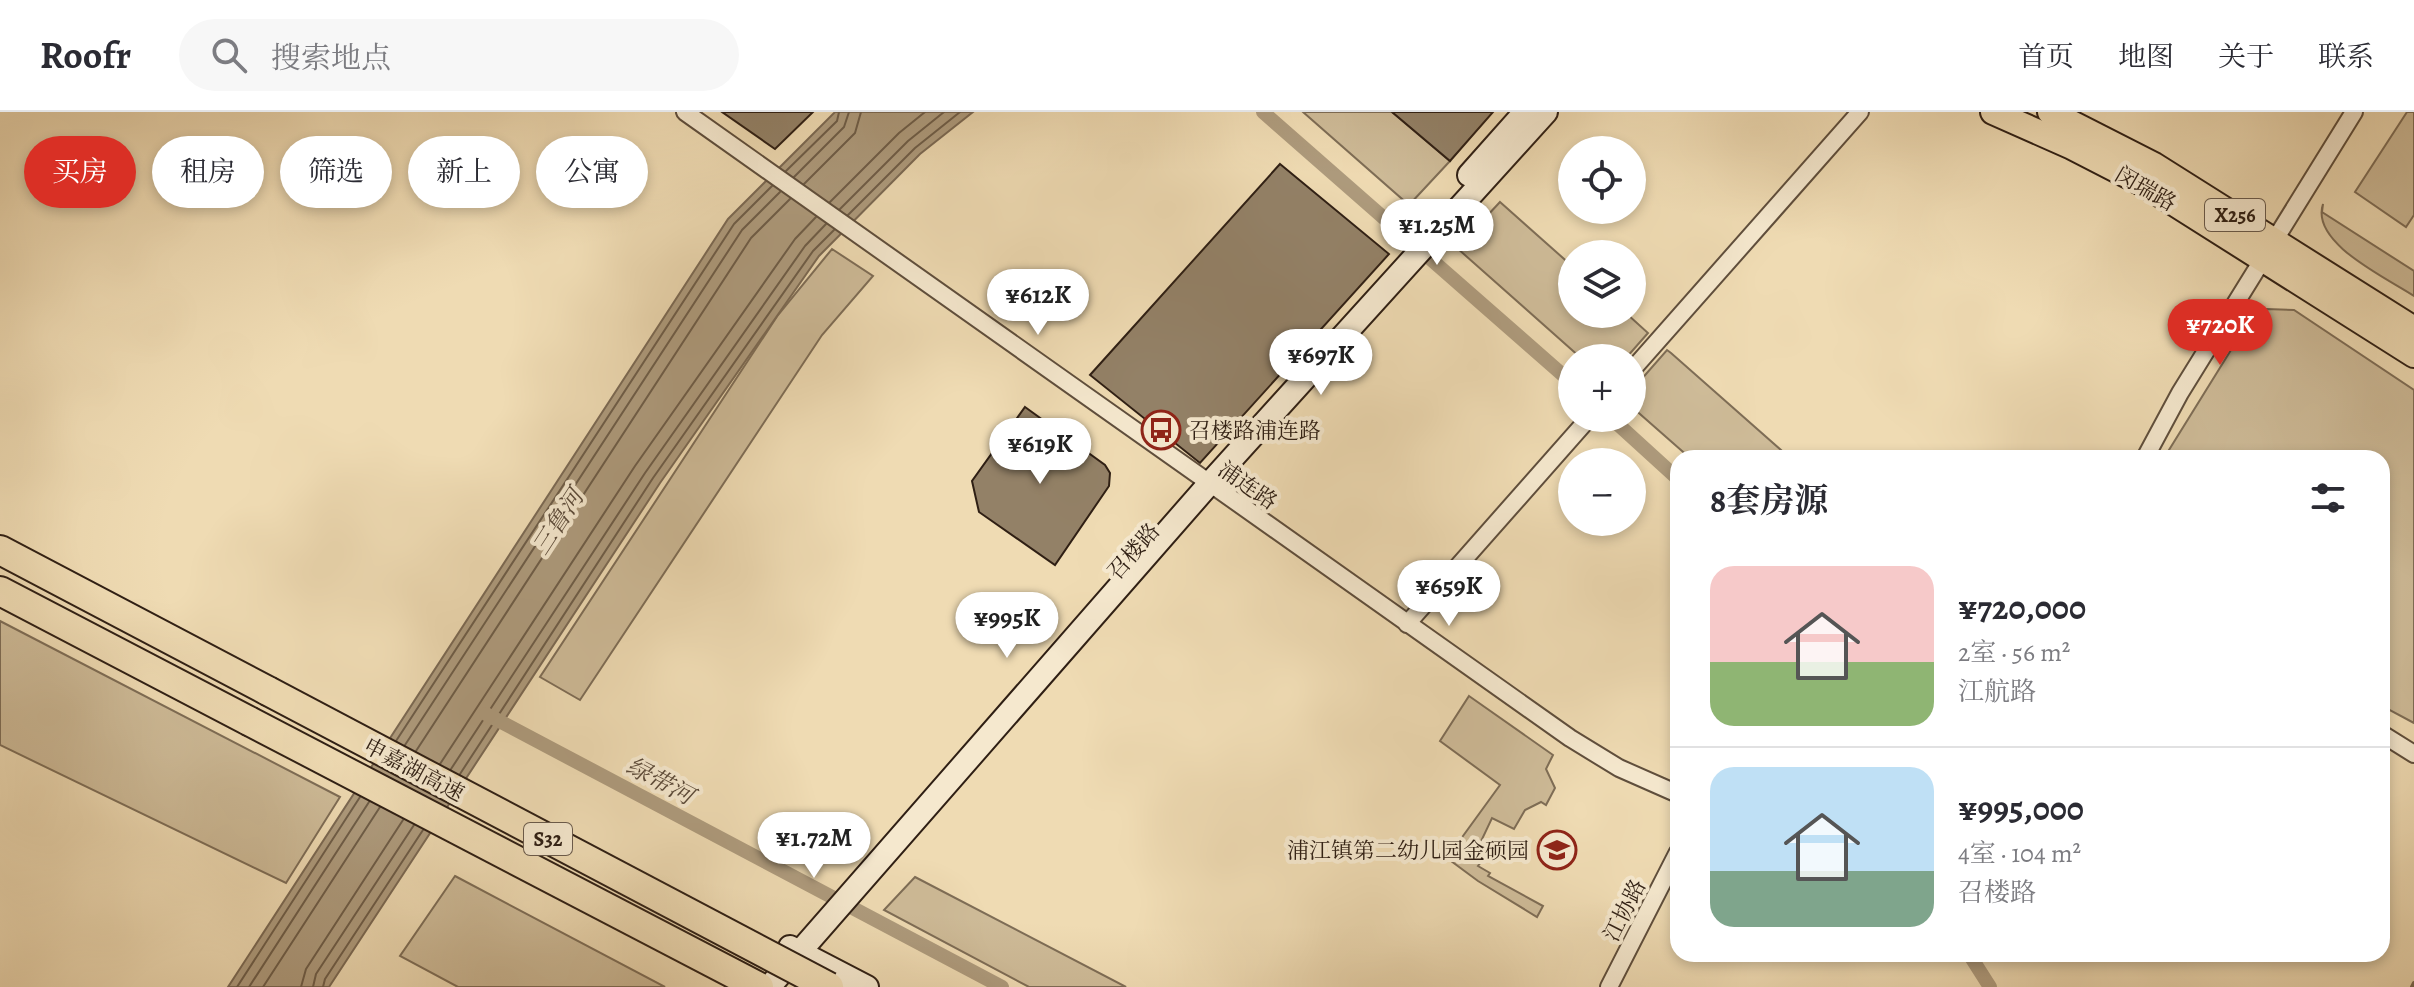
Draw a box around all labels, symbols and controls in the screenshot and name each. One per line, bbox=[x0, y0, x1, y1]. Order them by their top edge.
search box bbox=[179, 19, 739, 91]
text: Roofr bbox=[40, 29, 131, 81]
icon: search bbox=[207, 33, 251, 77]
text: 搜索地点 bbox=[271, 38, 391, 78]
text: 首页 bbox=[2018, 38, 2074, 76]
text: 地图 bbox=[2118, 38, 2174, 76]
text: 关于 bbox=[2218, 38, 2274, 76]
text: 联系 bbox=[2318, 38, 2374, 76]
chip: 买房 bbox=[24, 136, 136, 208]
chip: 租房 bbox=[152, 136, 264, 208]
chip: 筛选 bbox=[280, 136, 392, 208]
chip: 新上 bbox=[408, 136, 520, 208]
chip: 公寓 bbox=[536, 136, 648, 208]
map controls bbox=[1558, 136, 1646, 536]
button: locate bbox=[1558, 136, 1646, 224]
street label: 闵瑞路 bbox=[2109, 159, 2182, 218]
pin: ¥1.25M bbox=[1372, 199, 1502, 267]
road number: X256 bbox=[2205, 199, 2265, 231]
text: ¥1.25M bbox=[1399, 207, 1475, 242]
button: layers bbox=[1558, 240, 1646, 328]
pin: ¥612K bbox=[982, 269, 1094, 337]
text: ¥612K bbox=[1005, 277, 1071, 312]
pin: ¥720K bbox=[2164, 299, 2276, 367]
text: ¥720K bbox=[2186, 307, 2254, 342]
pin: ¥697K bbox=[1265, 329, 1377, 397]
text: ¥697K bbox=[1287, 337, 1355, 372]
button: + bbox=[1558, 344, 1646, 432]
bus stop icon: 召楼路浦连路 bbox=[1140, 409, 1182, 451]
place label: 召楼路浦连路 bbox=[1189, 416, 1321, 446]
pin: ¥619K bbox=[984, 418, 1096, 486]
text: ¥619K bbox=[1007, 426, 1073, 461]
button: − bbox=[1558, 448, 1646, 536]
street label: 浦连路 bbox=[1212, 455, 1283, 517]
icon: filters bbox=[2306, 476, 2350, 520]
text: 8套房源 bbox=[1710, 477, 1828, 524]
water label: 三鲁河 bbox=[525, 480, 593, 561]
street label: 召楼路 bbox=[1101, 517, 1167, 586]
pin: ¥659K bbox=[1393, 560, 1505, 628]
text: ¥659K bbox=[1415, 568, 1483, 603]
text: ¥720,000 bbox=[1958, 584, 2086, 631]
pin: ¥995K bbox=[951, 592, 1063, 660]
icon: home bbox=[1774, 598, 1870, 694]
text: ¥995K bbox=[973, 600, 1041, 635]
text: 2室 · 56 m² bbox=[1958, 635, 2070, 670]
text: 江航路 bbox=[1958, 674, 2036, 709]
street label: 申嘉湖高速 bbox=[358, 731, 469, 809]
water label: 绿带河 bbox=[621, 750, 703, 814]
text: ¥995,000 bbox=[1958, 785, 2084, 832]
icon: home bbox=[1774, 799, 1870, 895]
pin: ¥1.72M bbox=[749, 812, 879, 880]
text: ¥1.72M bbox=[776, 820, 852, 855]
road number: S32 bbox=[524, 823, 572, 855]
school or university icon: 浦江镇第二幼儿园金硕园 bbox=[1536, 829, 1578, 871]
place label: 浦江镇第二幼儿园金硕园 bbox=[1287, 836, 1529, 866]
text: 4室 · 104 m² bbox=[1958, 836, 2081, 871]
street label: 江协路 bbox=[1597, 874, 1653, 947]
text: 召楼路 bbox=[1958, 875, 2036, 910]

